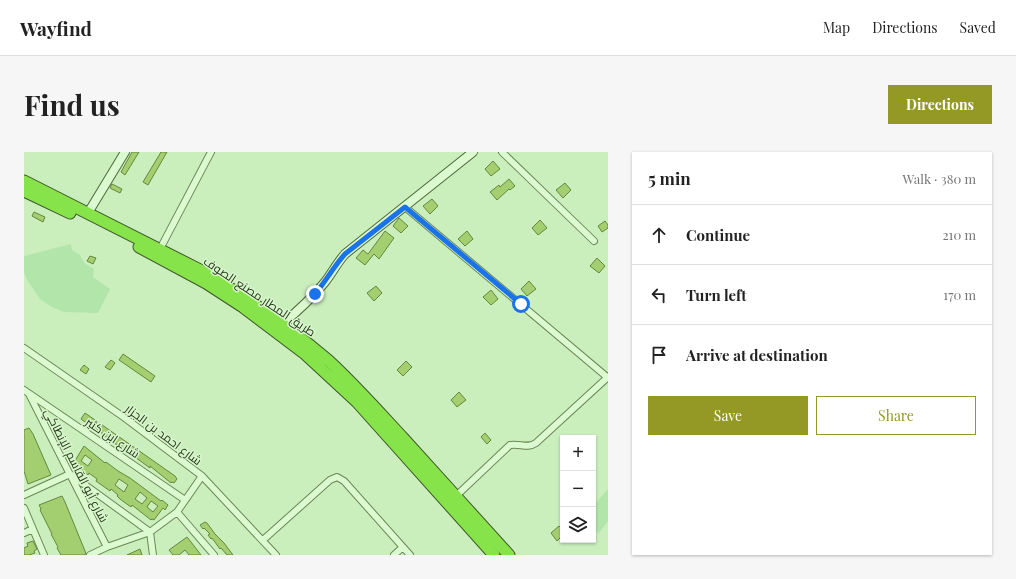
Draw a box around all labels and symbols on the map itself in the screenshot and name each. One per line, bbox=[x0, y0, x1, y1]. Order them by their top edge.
street label: طريق المطار مصنع الصوف bbox=[200, 253, 319, 340]
route end bbox=[306, 285, 324, 303]
route start bbox=[512, 295, 530, 313]
street label: شارع احمد بن الجزار bbox=[121, 399, 206, 469]
street label: شارع أبو القاسم الإنطاكي bbox=[39, 405, 113, 526]
street label: شارع ابن كثير bbox=[81, 412, 143, 462]

